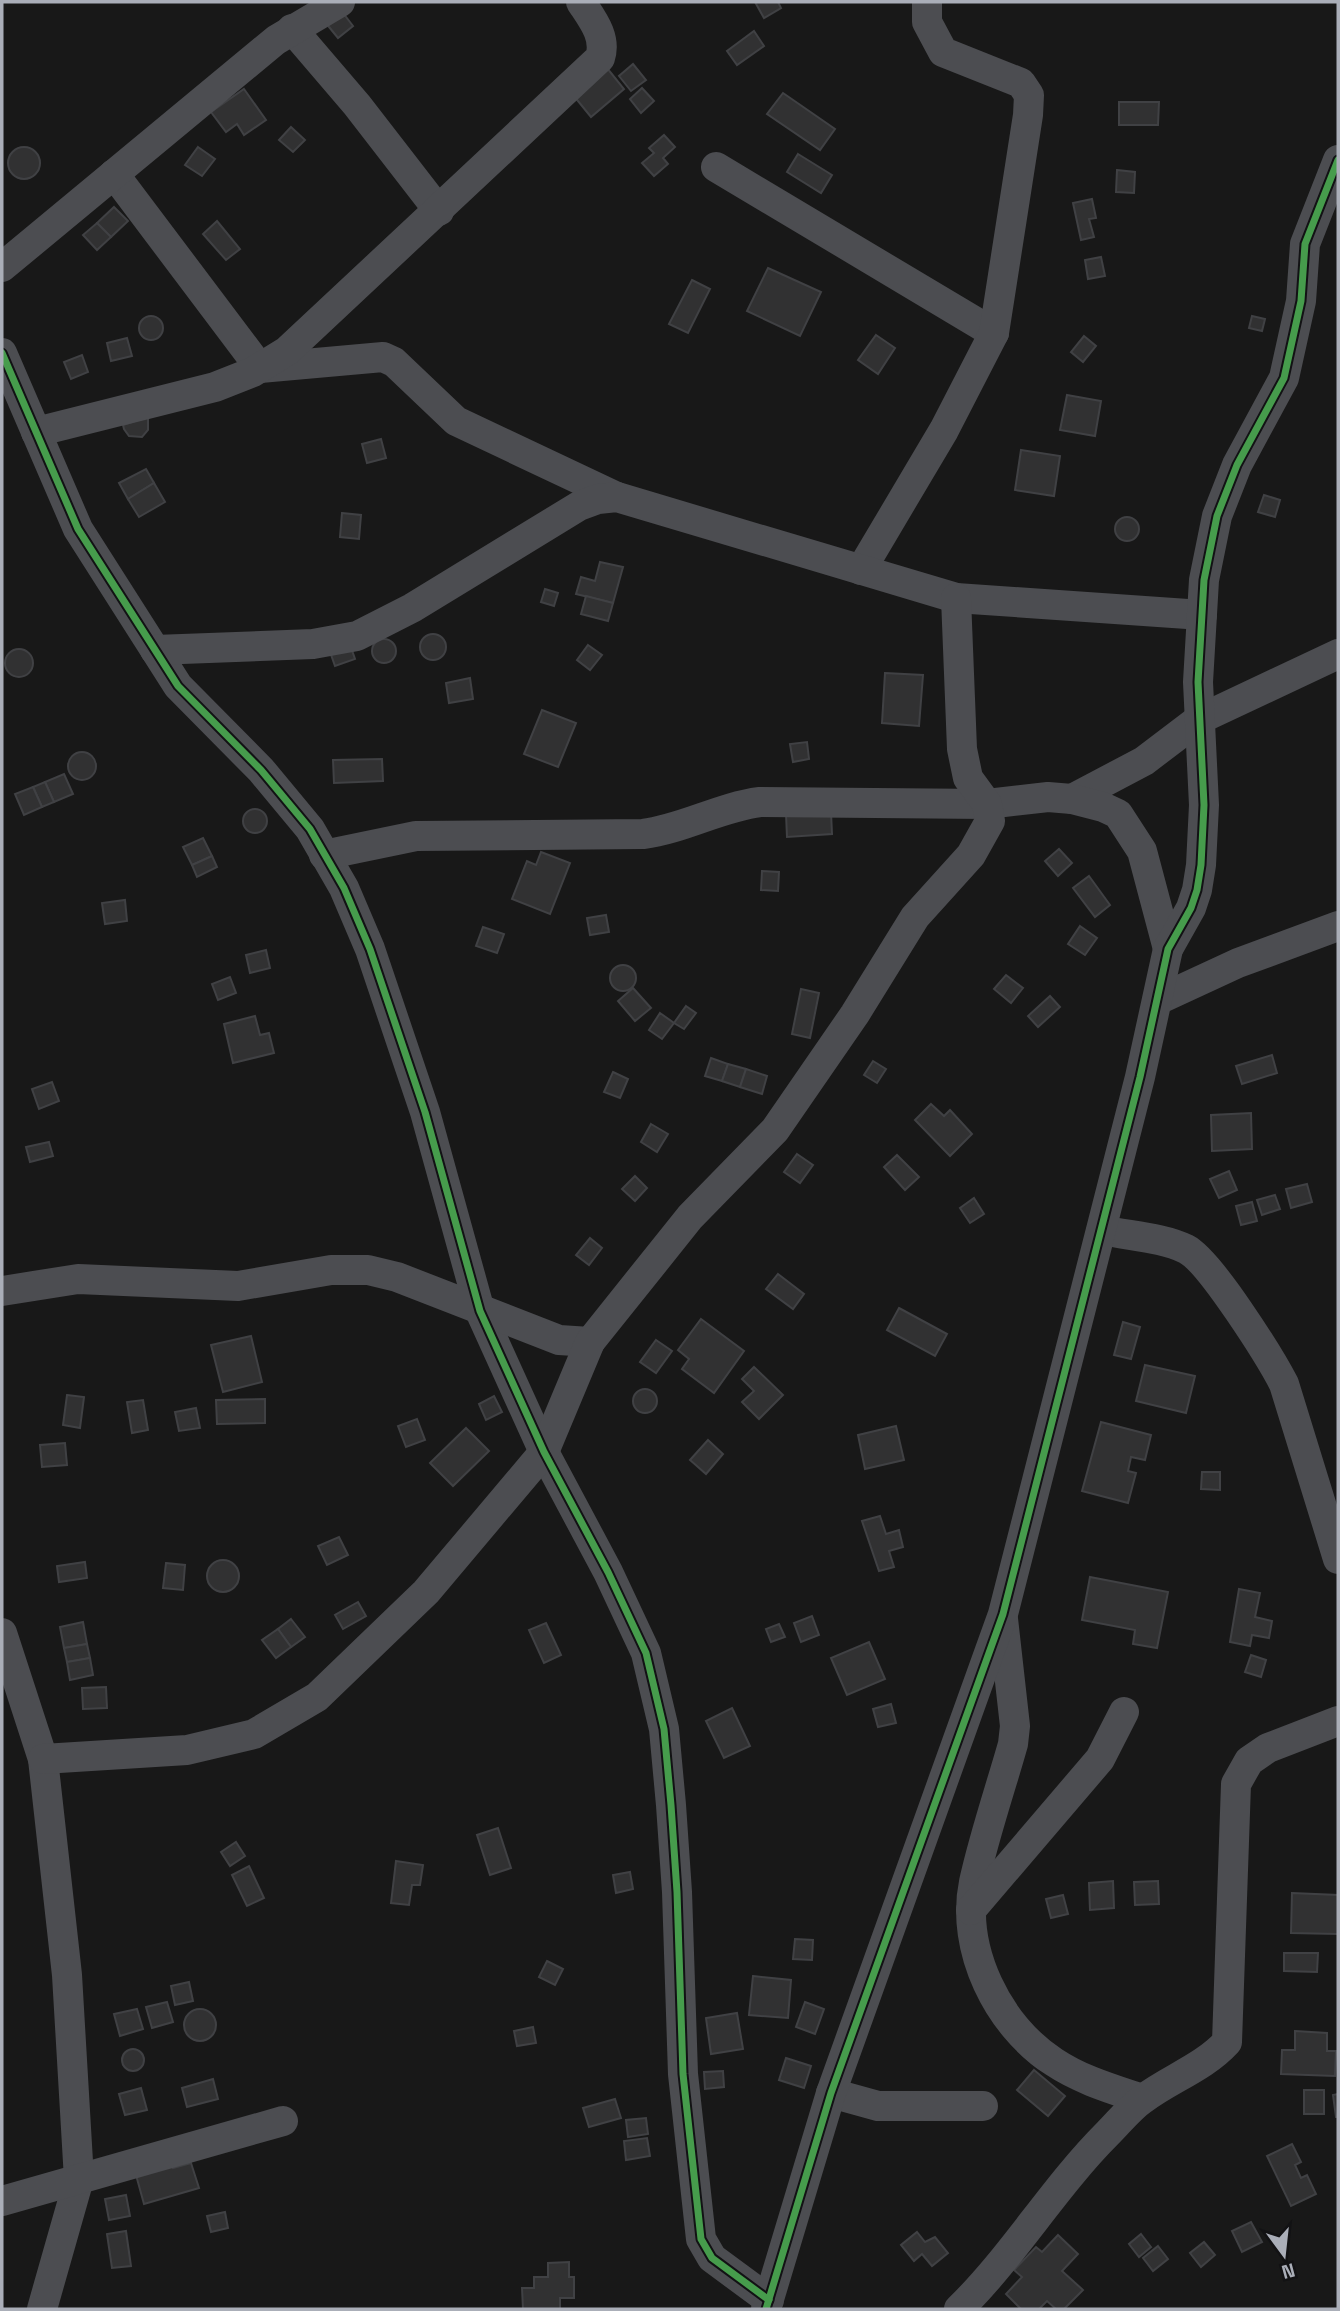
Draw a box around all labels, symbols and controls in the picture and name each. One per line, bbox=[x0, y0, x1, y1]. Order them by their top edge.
north arrow bbox=[1249, 2220, 1319, 2290]
text: N bbox=[1279, 2257, 1298, 2285]

